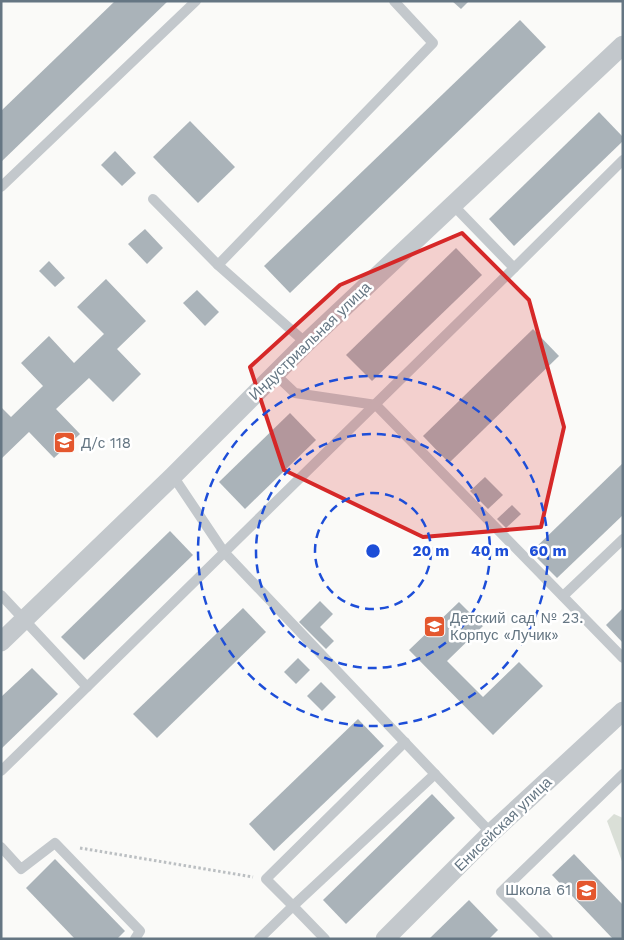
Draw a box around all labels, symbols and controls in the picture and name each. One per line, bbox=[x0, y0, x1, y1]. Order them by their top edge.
street label: Индустриальная улица bbox=[245, 278, 375, 404]
school or university icon: Д/с 118 bbox=[53, 431, 77, 455]
place label: Д/с 118 bbox=[81, 434, 131, 452]
centre of rings bbox=[364, 542, 382, 560]
text: 20 m bbox=[412, 542, 450, 560]
text: 40 m bbox=[471, 542, 509, 560]
text: 60 m bbox=[529, 542, 567, 560]
place label: Детский сад № 23. Корпус «Лучик» bbox=[450, 609, 583, 644]
school or university icon: Детский сад № 23. Корпус «Лучик» bbox=[422, 615, 446, 639]
street label: Енисейская улица bbox=[451, 773, 556, 875]
school or university icon: Школа 61 bbox=[575, 878, 599, 902]
place label: Школа 61 bbox=[505, 881, 571, 899]

